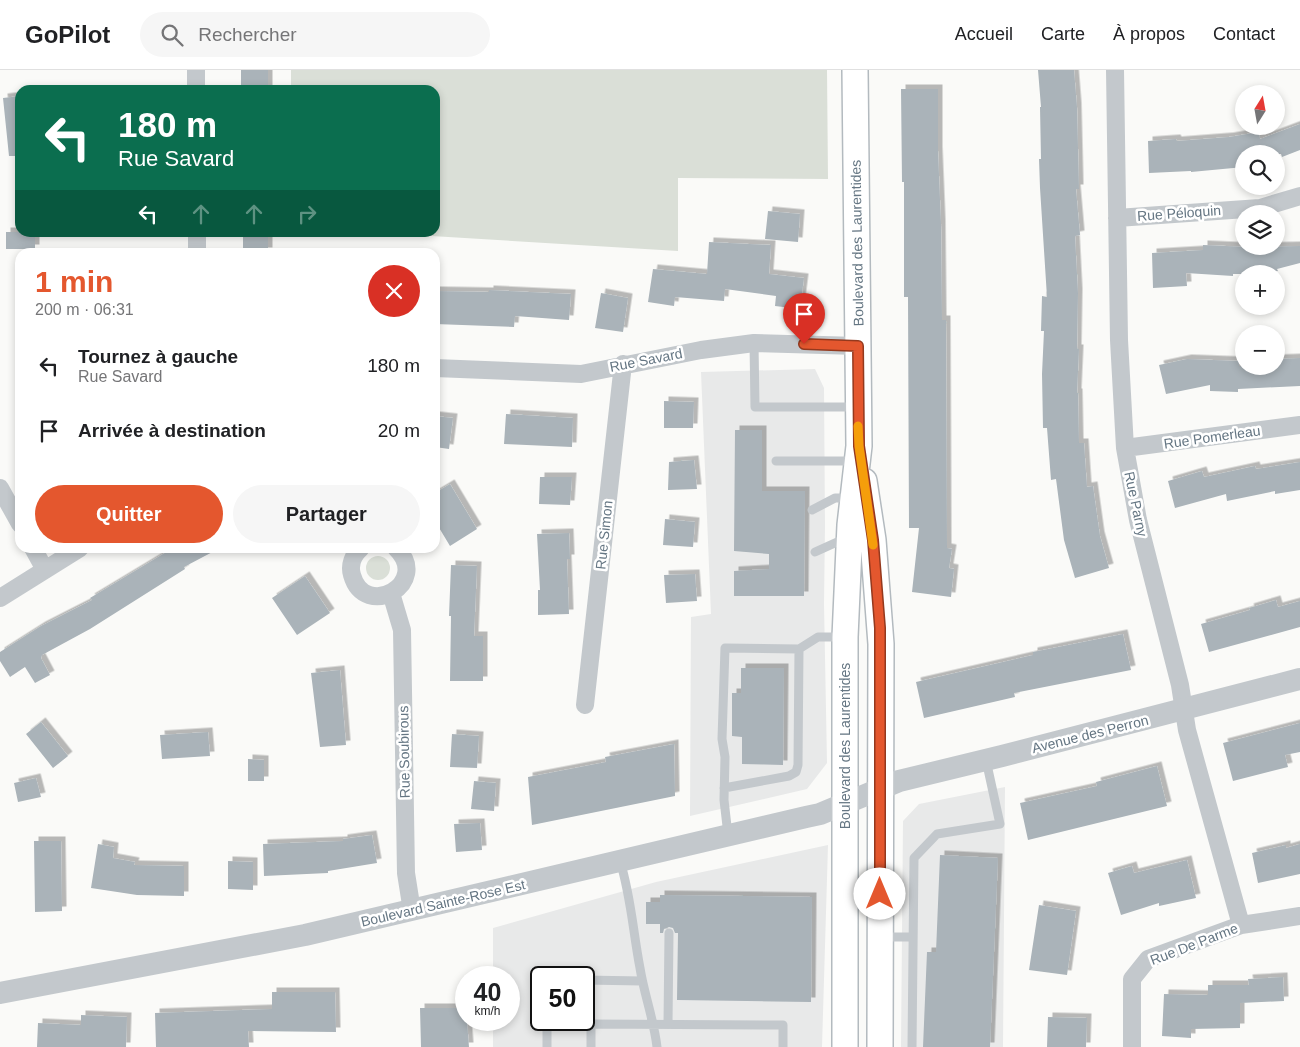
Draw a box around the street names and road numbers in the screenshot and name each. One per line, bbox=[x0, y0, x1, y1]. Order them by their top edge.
street label: Boulevard des Laurentides bbox=[848, 160, 866, 326]
street label: Rue Péloquin bbox=[1137, 202, 1221, 224]
street label: Rue Savard bbox=[608, 345, 684, 375]
street label: Rue Pomerleau bbox=[1163, 422, 1261, 452]
street label: Rue Parny bbox=[1121, 470, 1151, 538]
street label: Rue Simon bbox=[592, 500, 616, 570]
street label: Boulevard des Laurentides bbox=[837, 663, 853, 829]
street label: Rue Soubirous bbox=[395, 706, 413, 798]
street label: Avenue des Perron bbox=[1030, 712, 1150, 756]
street label: Boulevard Sainte-Rose Est bbox=[359, 876, 527, 930]
street label: Rue De Parme bbox=[1148, 920, 1240, 968]

